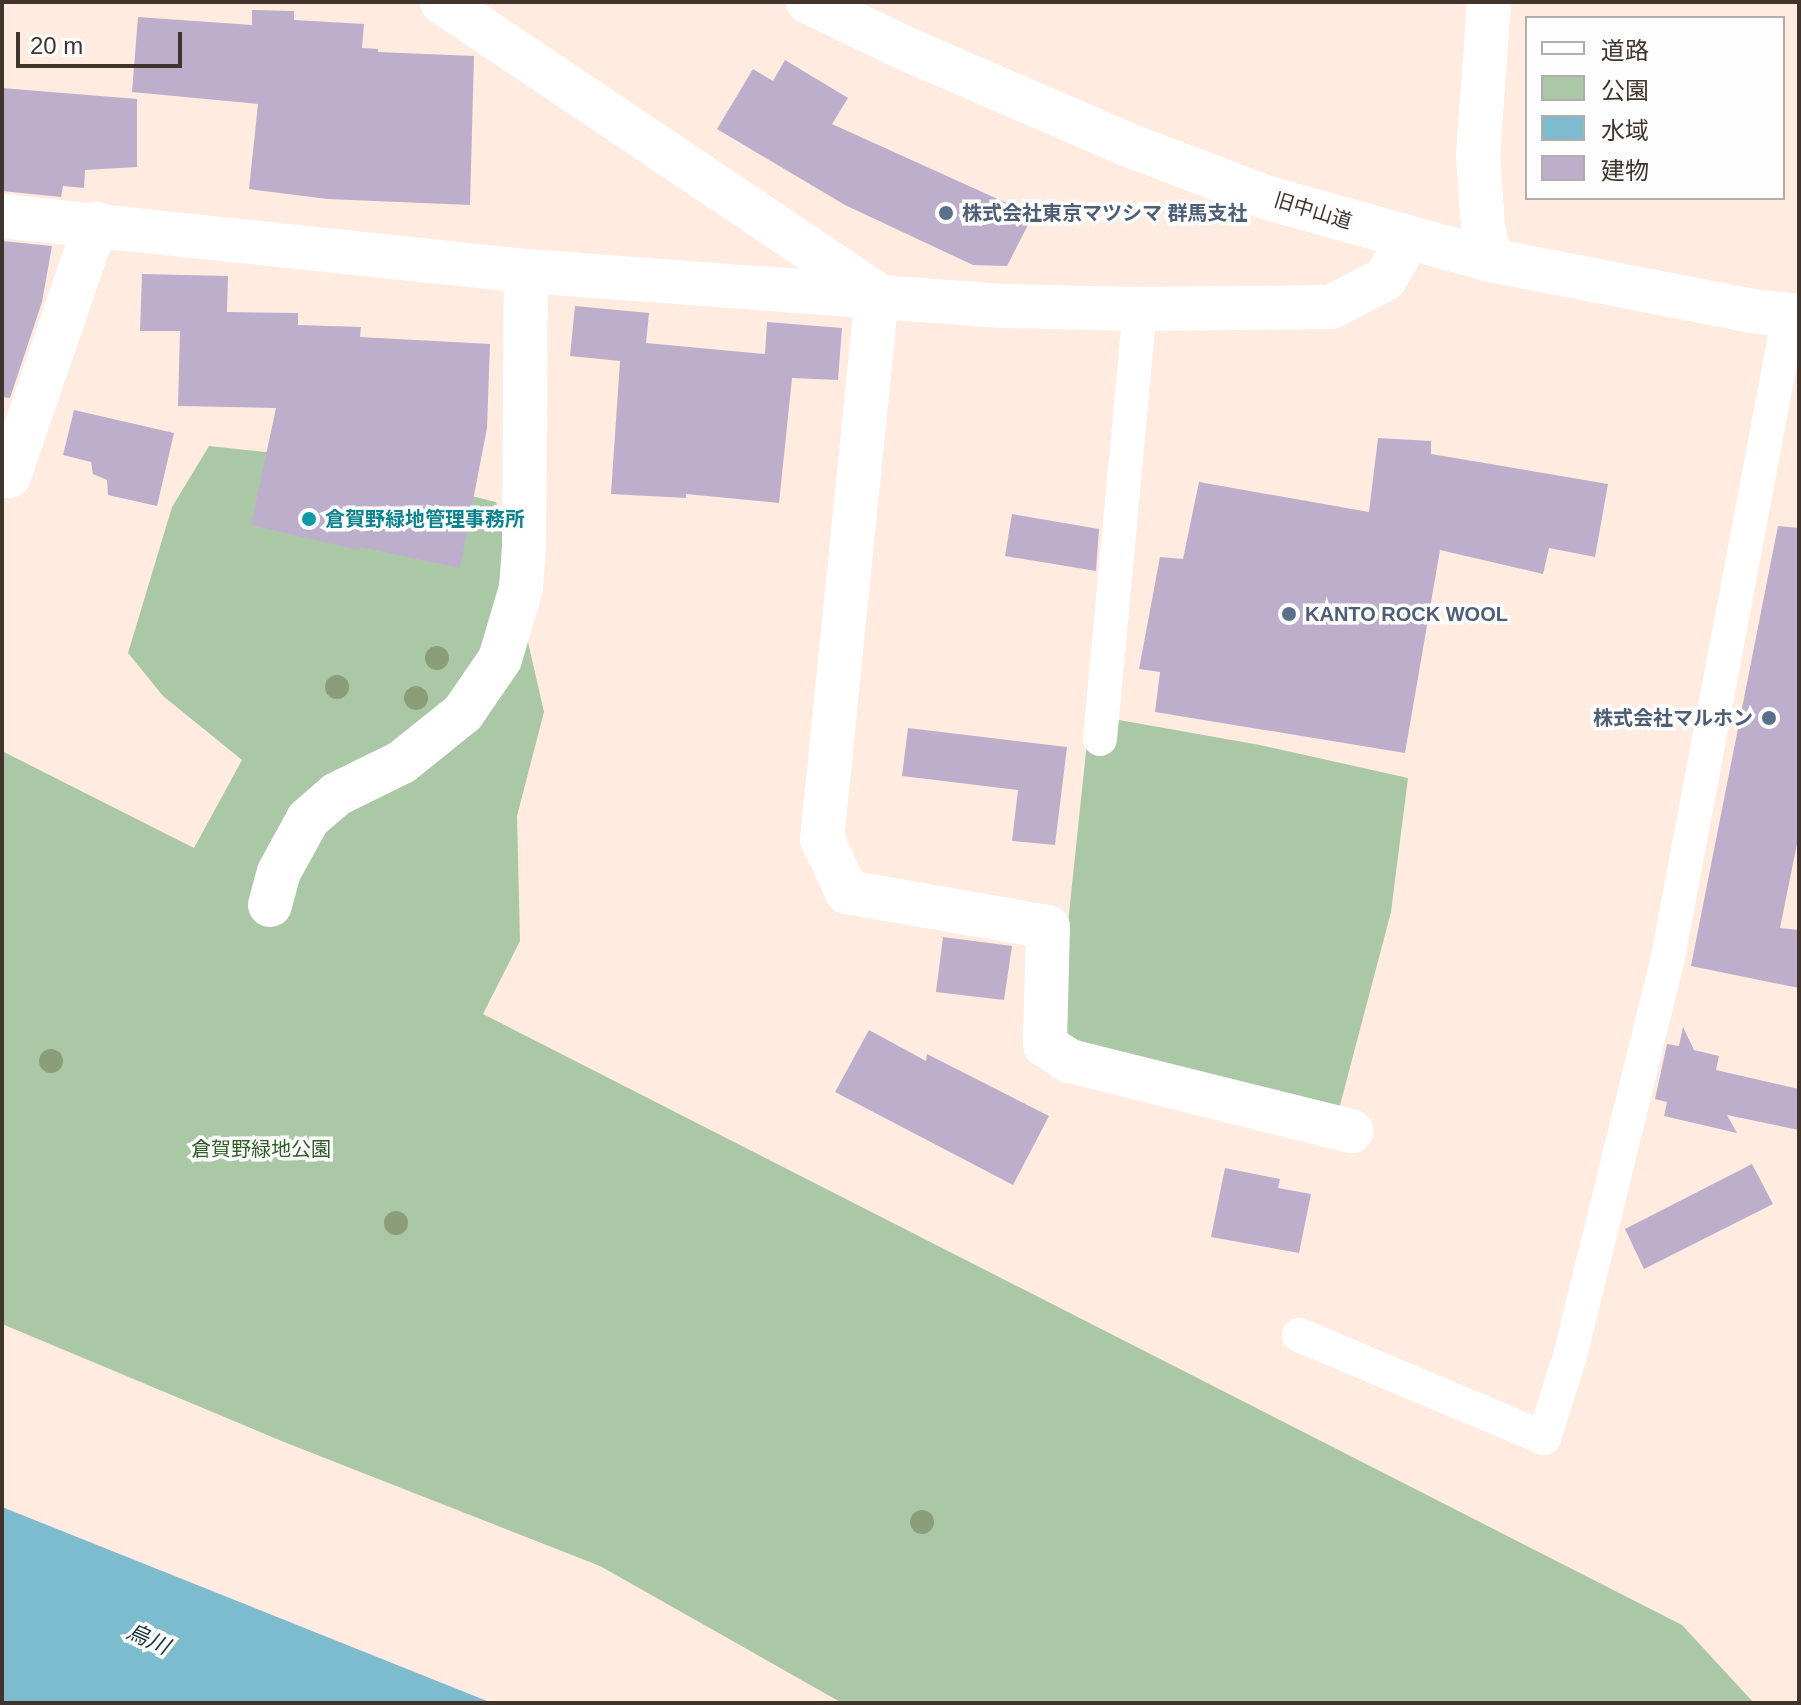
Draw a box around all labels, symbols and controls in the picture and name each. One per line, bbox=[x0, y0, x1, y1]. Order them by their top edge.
scale bar bbox=[20, 16, 186, 66]
legend bbox=[1525, 16, 1785, 200]
text: 20 m bbox=[30, 32, 83, 59]
text: 道路 bbox=[1601, 37, 1649, 64]
text: 公園 bbox=[1601, 77, 1649, 104]
text: 水域 bbox=[1601, 117, 1649, 144]
text: 建物 bbox=[1601, 157, 1649, 184]
street label: 旧中山道 bbox=[1271, 188, 1355, 234]
place label: 株式会社東京マツシマ 群馬支社 bbox=[962, 201, 1248, 225]
marker: 株式会社東京マツシマ 群馬支社 bbox=[937, 204, 955, 222]
place label: 倉賀野緑地管理事務所 bbox=[325, 507, 525, 531]
marker: 倉賀野緑地管理事務所 bbox=[300, 510, 318, 528]
place label: KANTO ROCK WOOL bbox=[1305, 602, 1508, 626]
marker: KANTO ROCK WOOL bbox=[1280, 605, 1298, 623]
place label: 株式会社マルホン bbox=[1593, 706, 1753, 730]
marker: 株式会社マルホン bbox=[1760, 709, 1778, 727]
park label: 倉賀野緑地公園 bbox=[191, 1137, 331, 1161]
water label: 烏川 bbox=[123, 1618, 173, 1660]

